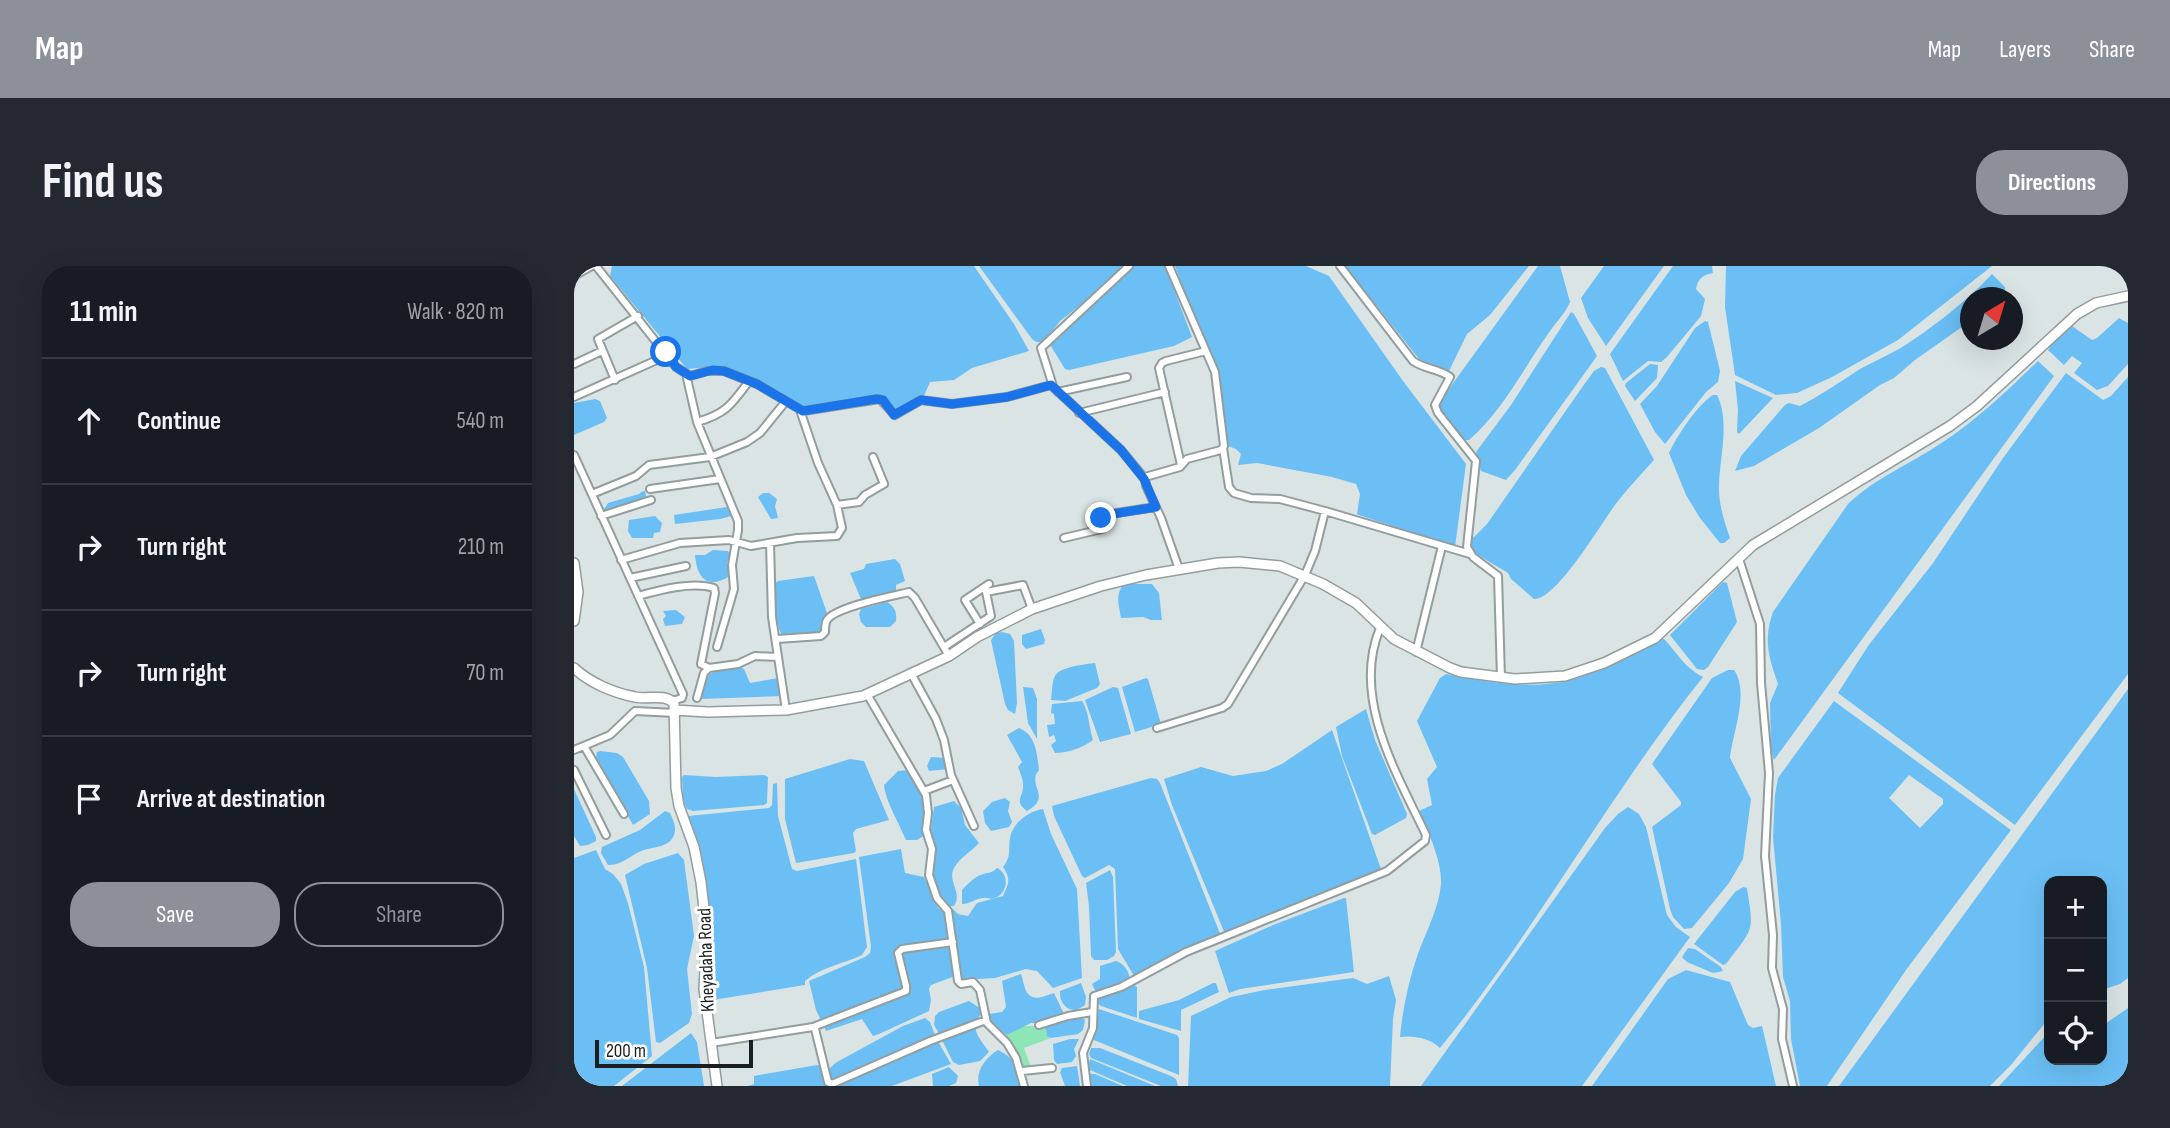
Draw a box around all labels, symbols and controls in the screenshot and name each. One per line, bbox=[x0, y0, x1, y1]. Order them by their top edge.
text: Map bbox=[35, 29, 84, 69]
text: Map bbox=[1928, 35, 1961, 64]
text: Layers bbox=[1999, 35, 2051, 64]
text: Share bbox=[2089, 35, 2135, 64]
button: Directions bbox=[1976, 150, 2128, 215]
text: Find us bbox=[42, 153, 164, 212]
north arrow bbox=[1960, 287, 2023, 350]
text: 11 min bbox=[70, 294, 138, 330]
text: Walk · 820 m bbox=[407, 298, 504, 326]
route start bbox=[650, 336, 681, 367]
icon: ahead bbox=[70, 402, 108, 440]
text: Continue bbox=[137, 406, 221, 437]
text: 540 m bbox=[456, 407, 504, 435]
route end bbox=[1085, 502, 1116, 533]
icon: right bbox=[70, 528, 108, 566]
text: Turn right bbox=[137, 532, 226, 563]
text: 210 m bbox=[458, 533, 504, 561]
icon: right bbox=[70, 654, 108, 692]
text: Turn right bbox=[137, 658, 226, 689]
text: 70 m bbox=[466, 659, 504, 687]
icon: arrive bbox=[70, 780, 108, 818]
text: Arrive at destination bbox=[137, 784, 325, 815]
map controls bbox=[2044, 876, 2107, 1065]
button: + bbox=[2044, 876, 2107, 939]
button: Save bbox=[70, 882, 280, 947]
button: Share bbox=[294, 882, 504, 947]
street label: Kheyadaha Road bbox=[693, 908, 720, 1012]
button: − bbox=[2044, 939, 2107, 1002]
button: locate bbox=[2044, 1002, 2107, 1065]
scale bar bbox=[595, 1037, 752, 1069]
text: 200 m bbox=[606, 1040, 646, 1063]

